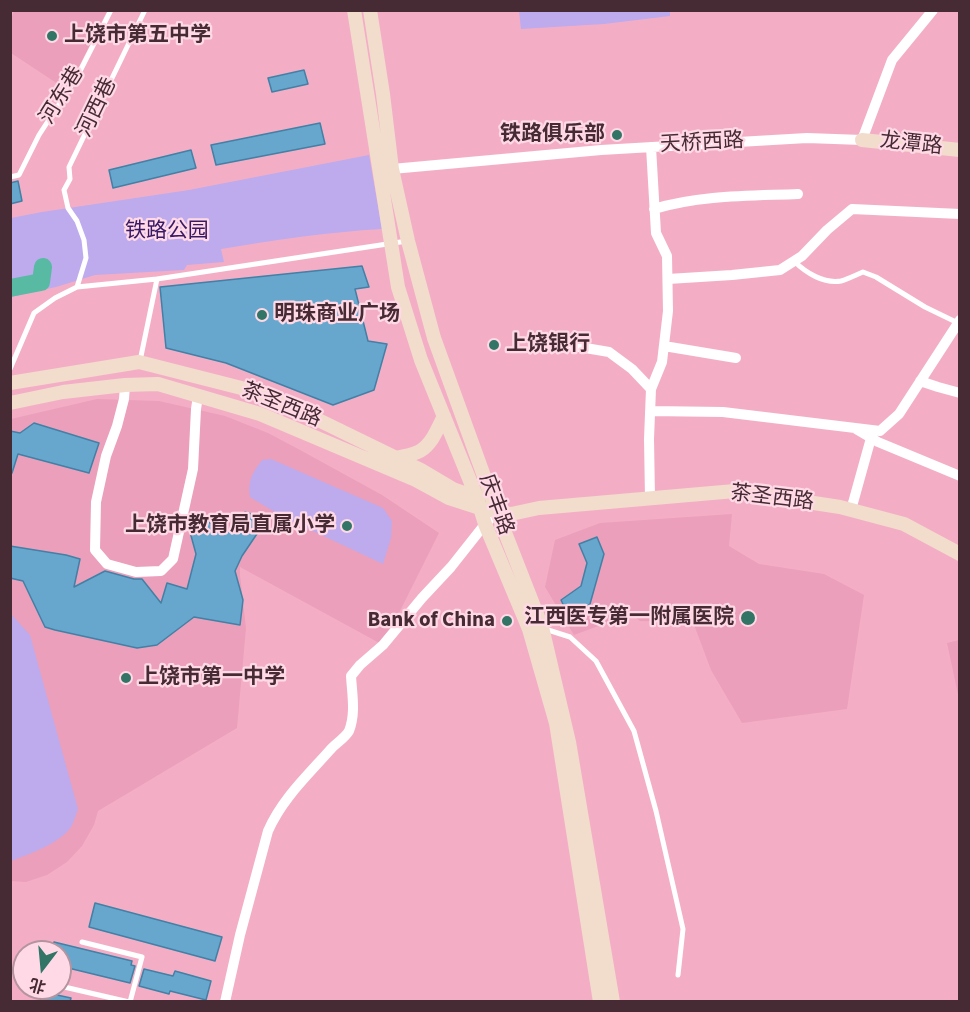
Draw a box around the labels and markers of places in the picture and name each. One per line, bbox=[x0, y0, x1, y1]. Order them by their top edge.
place label: 上饶市第五中学 bbox=[64, 23, 211, 49]
marker: 上饶市第五中学 bbox=[45, 29, 59, 43]
place label: 铁路俱乐部 bbox=[500, 122, 605, 148]
marker: 铁路俱乐部 bbox=[610, 128, 624, 142]
place label: 明珠商业广场 bbox=[274, 302, 400, 328]
marker: 明珠商业广场 bbox=[255, 308, 269, 322]
place label: 上饶银行 bbox=[506, 332, 590, 358]
marker: 上饶银行 bbox=[487, 338, 501, 352]
place label: 上饶市教育局直属小学 bbox=[125, 513, 335, 539]
marker: 上饶市教育局直属小学 bbox=[340, 519, 354, 533]
place label: 江西医专第一附属医院 bbox=[524, 605, 734, 631]
place label: Bank of China bbox=[368, 608, 495, 634]
marker: 江西医专第一附属医院 bbox=[739, 609, 757, 627]
marker: Bank of China bbox=[500, 614, 514, 628]
place label: 上饶市第一中学 bbox=[138, 665, 285, 691]
marker: 上饶市第一中学 bbox=[119, 671, 133, 685]

